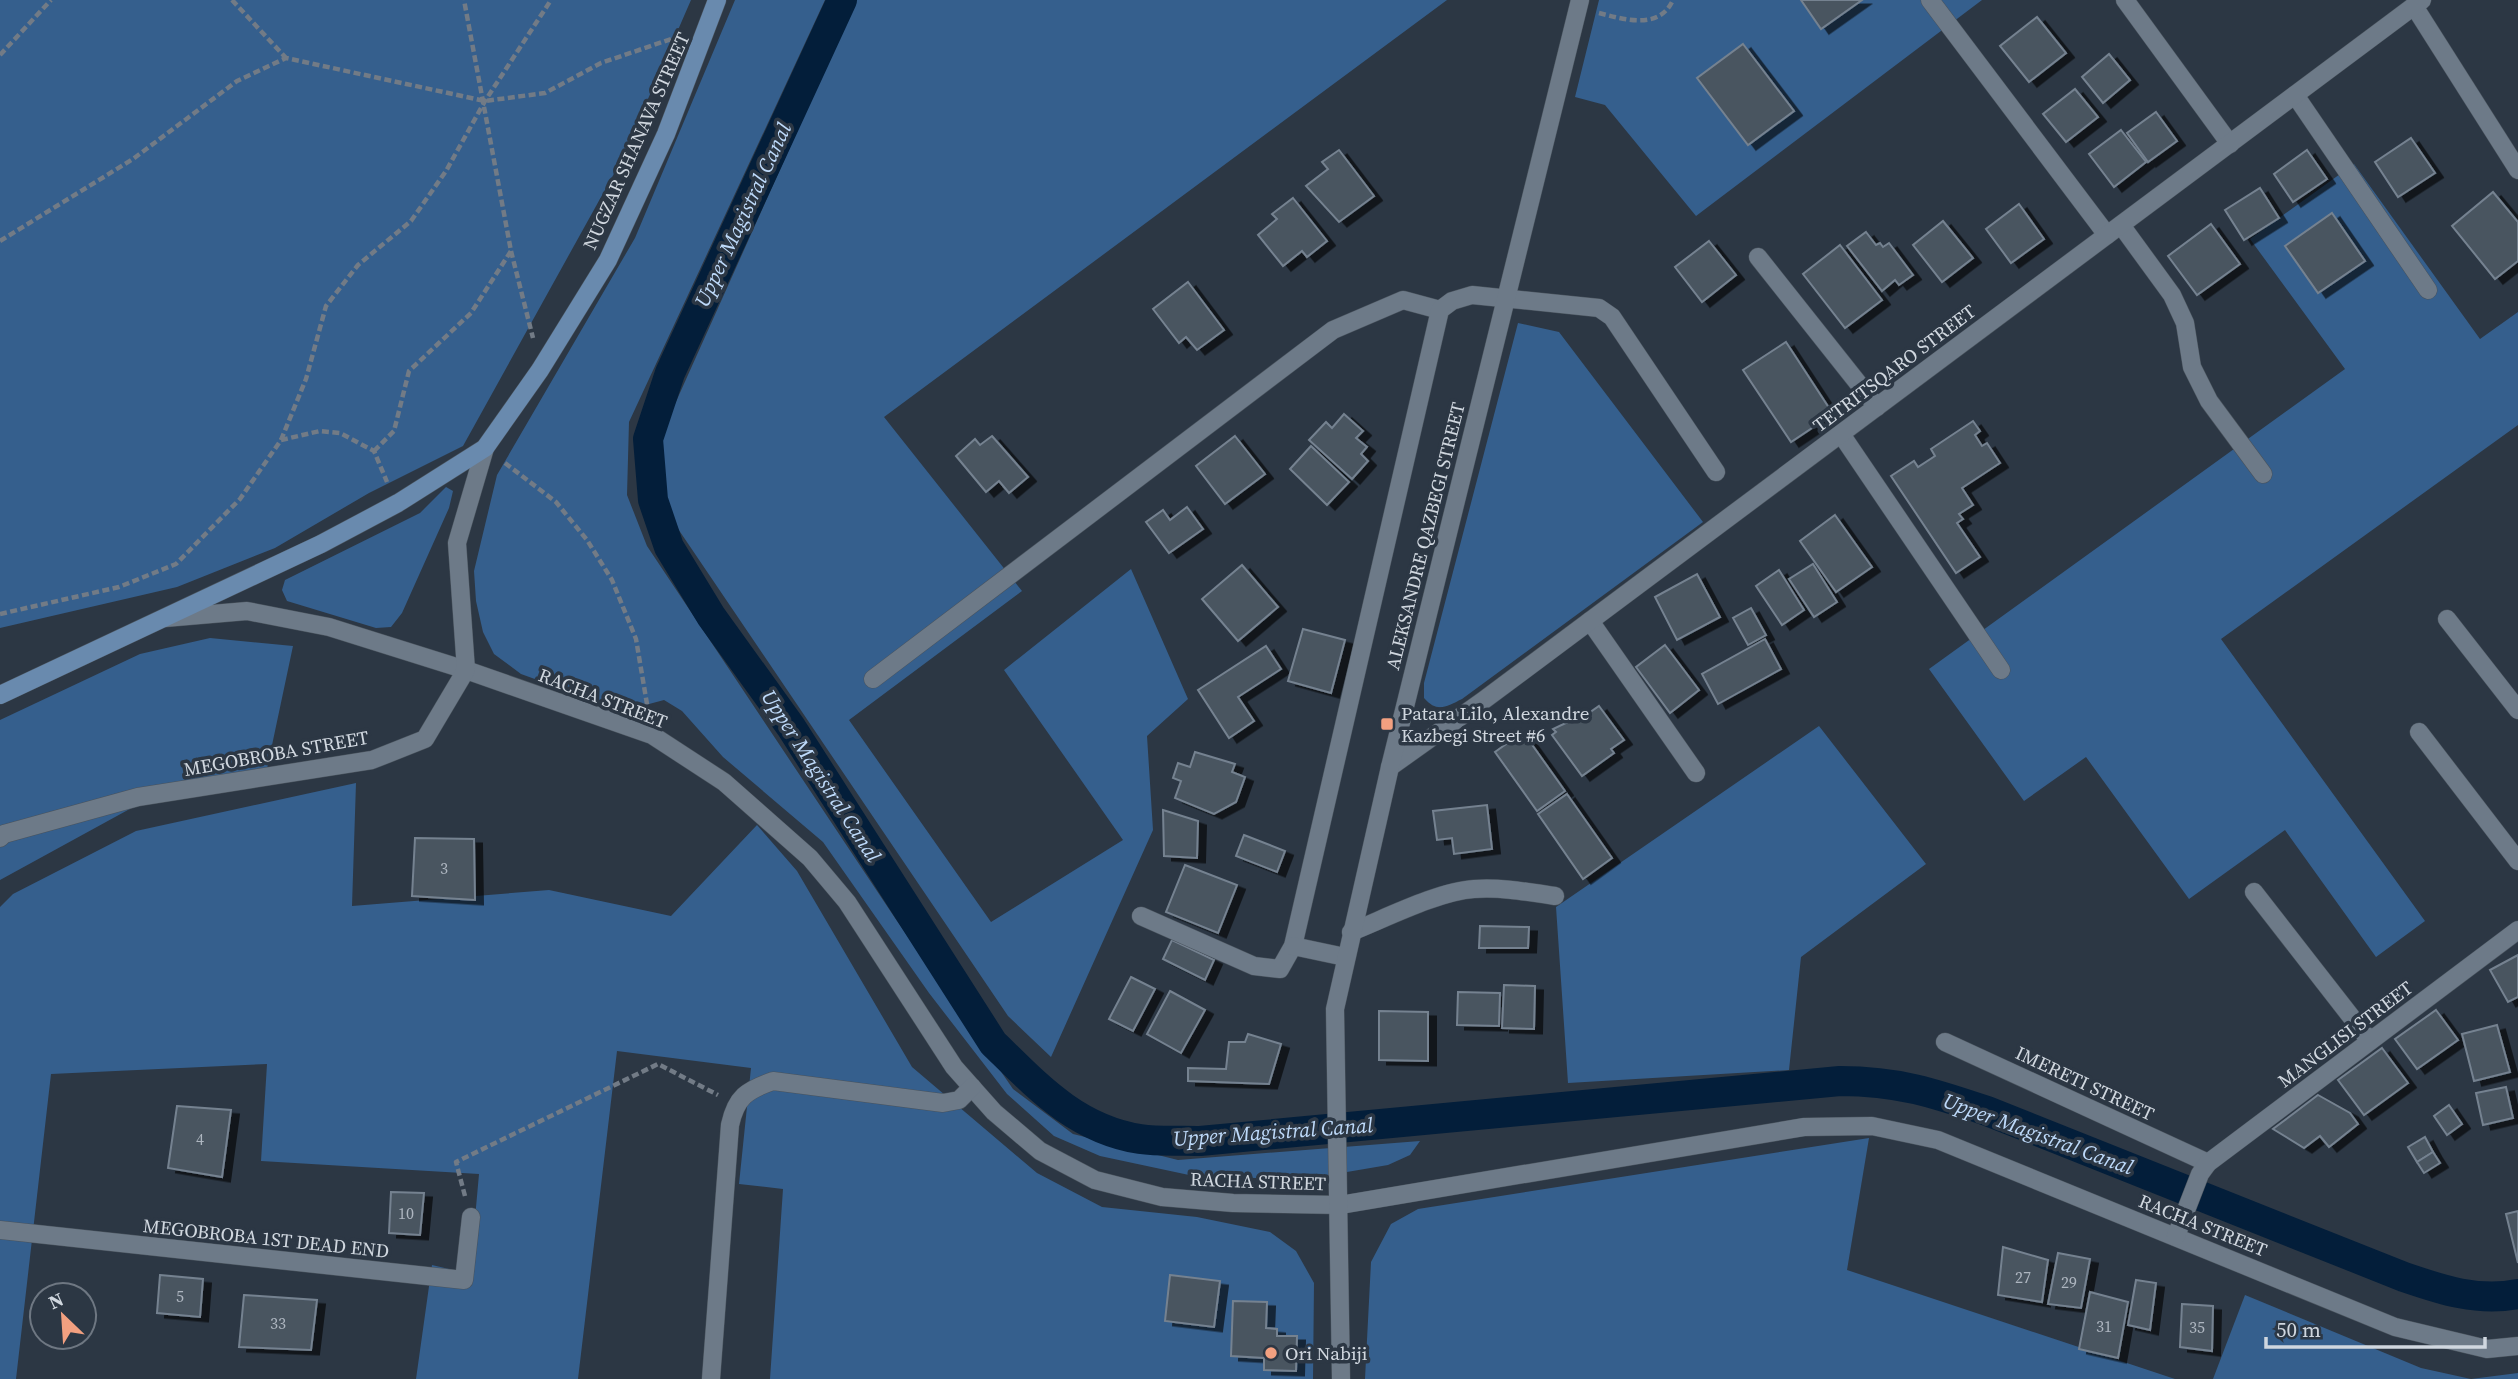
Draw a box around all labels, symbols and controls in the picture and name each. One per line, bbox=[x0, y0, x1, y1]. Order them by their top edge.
street label: NUGZAR SHANAVA STREET bbox=[576, 28, 696, 254]
water label: Upper Magistral Canal bbox=[687, 118, 798, 312]
street label: TETRITSQARO STREET bbox=[1807, 298, 1981, 438]
street label: ALEKSANDRE QAZBEGI STREET bbox=[1379, 399, 1471, 673]
street label: RACHA STREET bbox=[535, 661, 672, 735]
water label: Upper Magistral Canal bbox=[755, 684, 888, 868]
place label: Patara Lilo, Alexandre Kazbegi Street #6 bbox=[1401, 700, 1589, 748]
marker: Patara Lilo, Alexandre Kazbegi Street #6 bbox=[1379, 716, 1395, 732]
street label: MEGOBROBA STREET bbox=[181, 724, 371, 782]
house number: 3 bbox=[440, 857, 448, 879]
street label: MANGLISI STREET bbox=[2272, 974, 2418, 1093]
street label: IMERETI STREET bbox=[2011, 1039, 2159, 1127]
water label: Upper Magistral Canal bbox=[1939, 1086, 2137, 1181]
water label: Upper Magistral Canal bbox=[1172, 1110, 1374, 1153]
house number: 4 bbox=[196, 1128, 204, 1150]
street label: RACHA STREET bbox=[1189, 1166, 1327, 1196]
street label: RACHA STREET bbox=[2135, 1187, 2271, 1263]
house number: 10 bbox=[398, 1202, 414, 1224]
street label: MEGOBROBA 1ST DEAD END bbox=[141, 1212, 391, 1264]
house number: 27 bbox=[2015, 1266, 2031, 1288]
house number: 29 bbox=[2061, 1271, 2077, 1293]
north arrow bbox=[28, 1281, 98, 1351]
house number: 5 bbox=[176, 1285, 184, 1307]
text: N bbox=[44, 1286, 68, 1315]
scale bar bbox=[2266, 1306, 2485, 1350]
house number: 33 bbox=[270, 1312, 286, 1334]
house number: 31 bbox=[2096, 1315, 2112, 1337]
text: 50 m bbox=[2276, 1315, 2321, 1344]
house number: 35 bbox=[2189, 1316, 2205, 1338]
place label: Ori Nabiji bbox=[1285, 1340, 1368, 1366]
marker: Ori Nabiji bbox=[1263, 1345, 1279, 1361]

